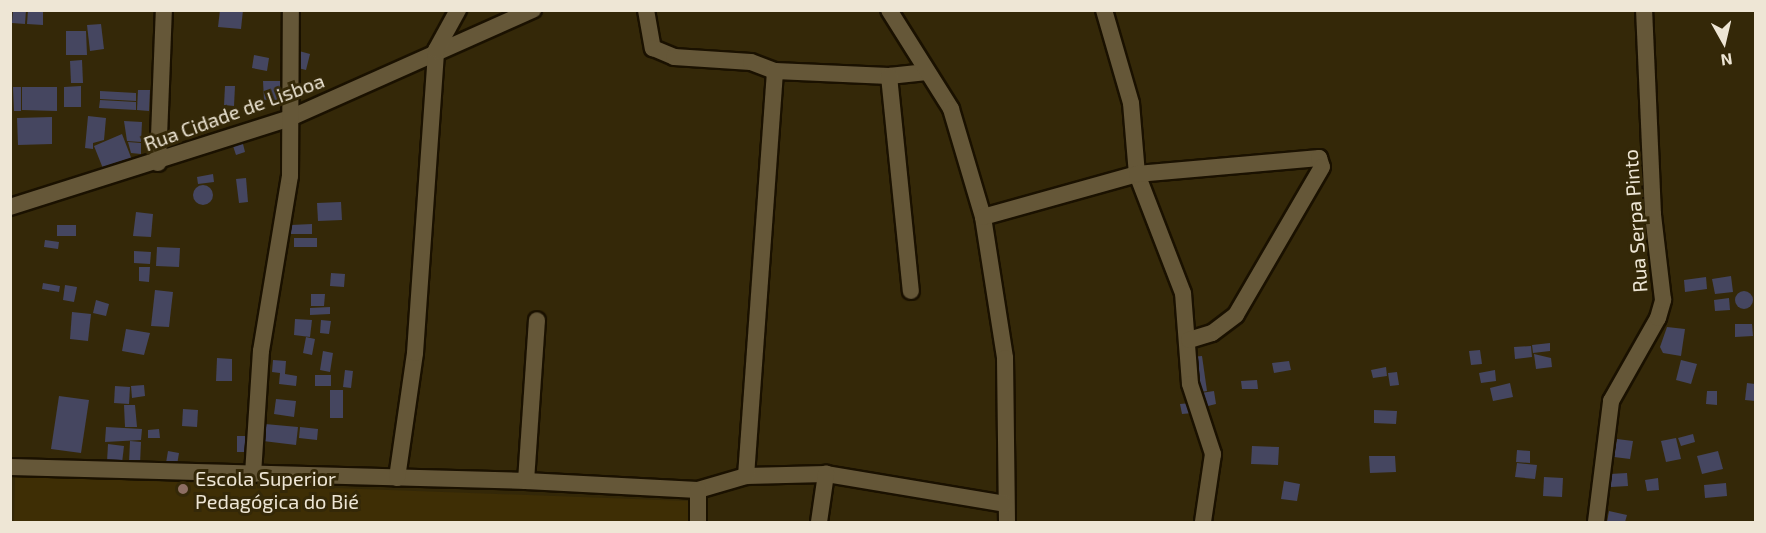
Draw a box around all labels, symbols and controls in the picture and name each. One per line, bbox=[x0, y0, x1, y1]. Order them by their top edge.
north arrow bbox=[1694, 12, 1754, 72]
text: N bbox=[1720, 50, 1734, 71]
street label: Rua Cidade de Lisboa bbox=[140, 68, 328, 156]
street label: Rua Serpa Pinto bbox=[1618, 149, 1652, 293]
place label: Escola Superior Pedagógica do Bié bbox=[195, 466, 359, 513]
marker: Escola Superior Pedagógica do Bié bbox=[176, 482, 190, 496]

